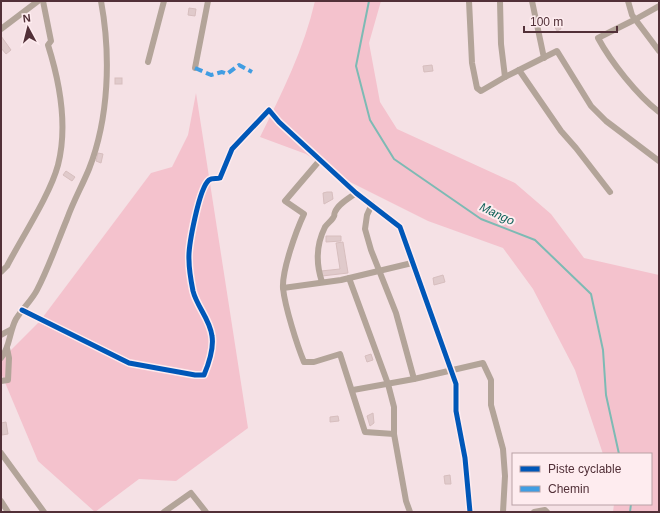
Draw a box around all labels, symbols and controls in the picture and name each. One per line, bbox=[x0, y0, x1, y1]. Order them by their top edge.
north arrow bbox=[8, 8, 48, 48]
scale bar bbox=[524, 8, 617, 34]
text: N bbox=[22, 12, 32, 25]
text: 100 m bbox=[530, 15, 563, 29]
water label: Mango bbox=[477, 200, 517, 228]
legend bbox=[512, 453, 652, 505]
text: Piste cyclable bbox=[548, 462, 622, 476]
text: Chemin bbox=[548, 482, 589, 496]

